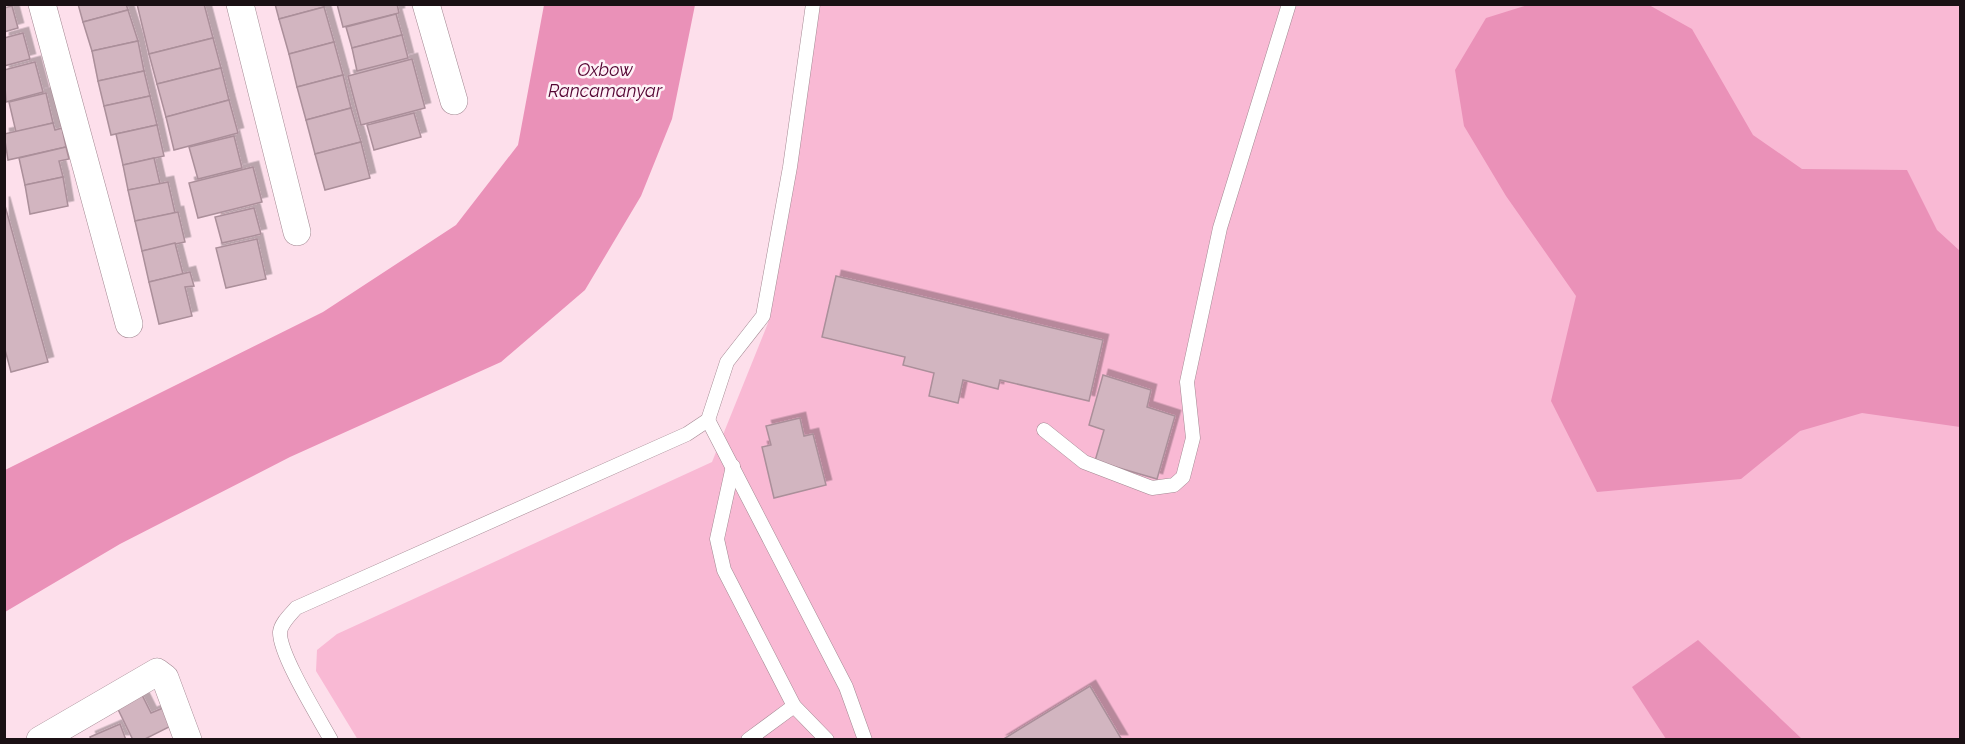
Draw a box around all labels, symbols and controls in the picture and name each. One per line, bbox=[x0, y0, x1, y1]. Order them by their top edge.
water label: Oxbow Rancamanyar bbox=[548, 59, 663, 101]

